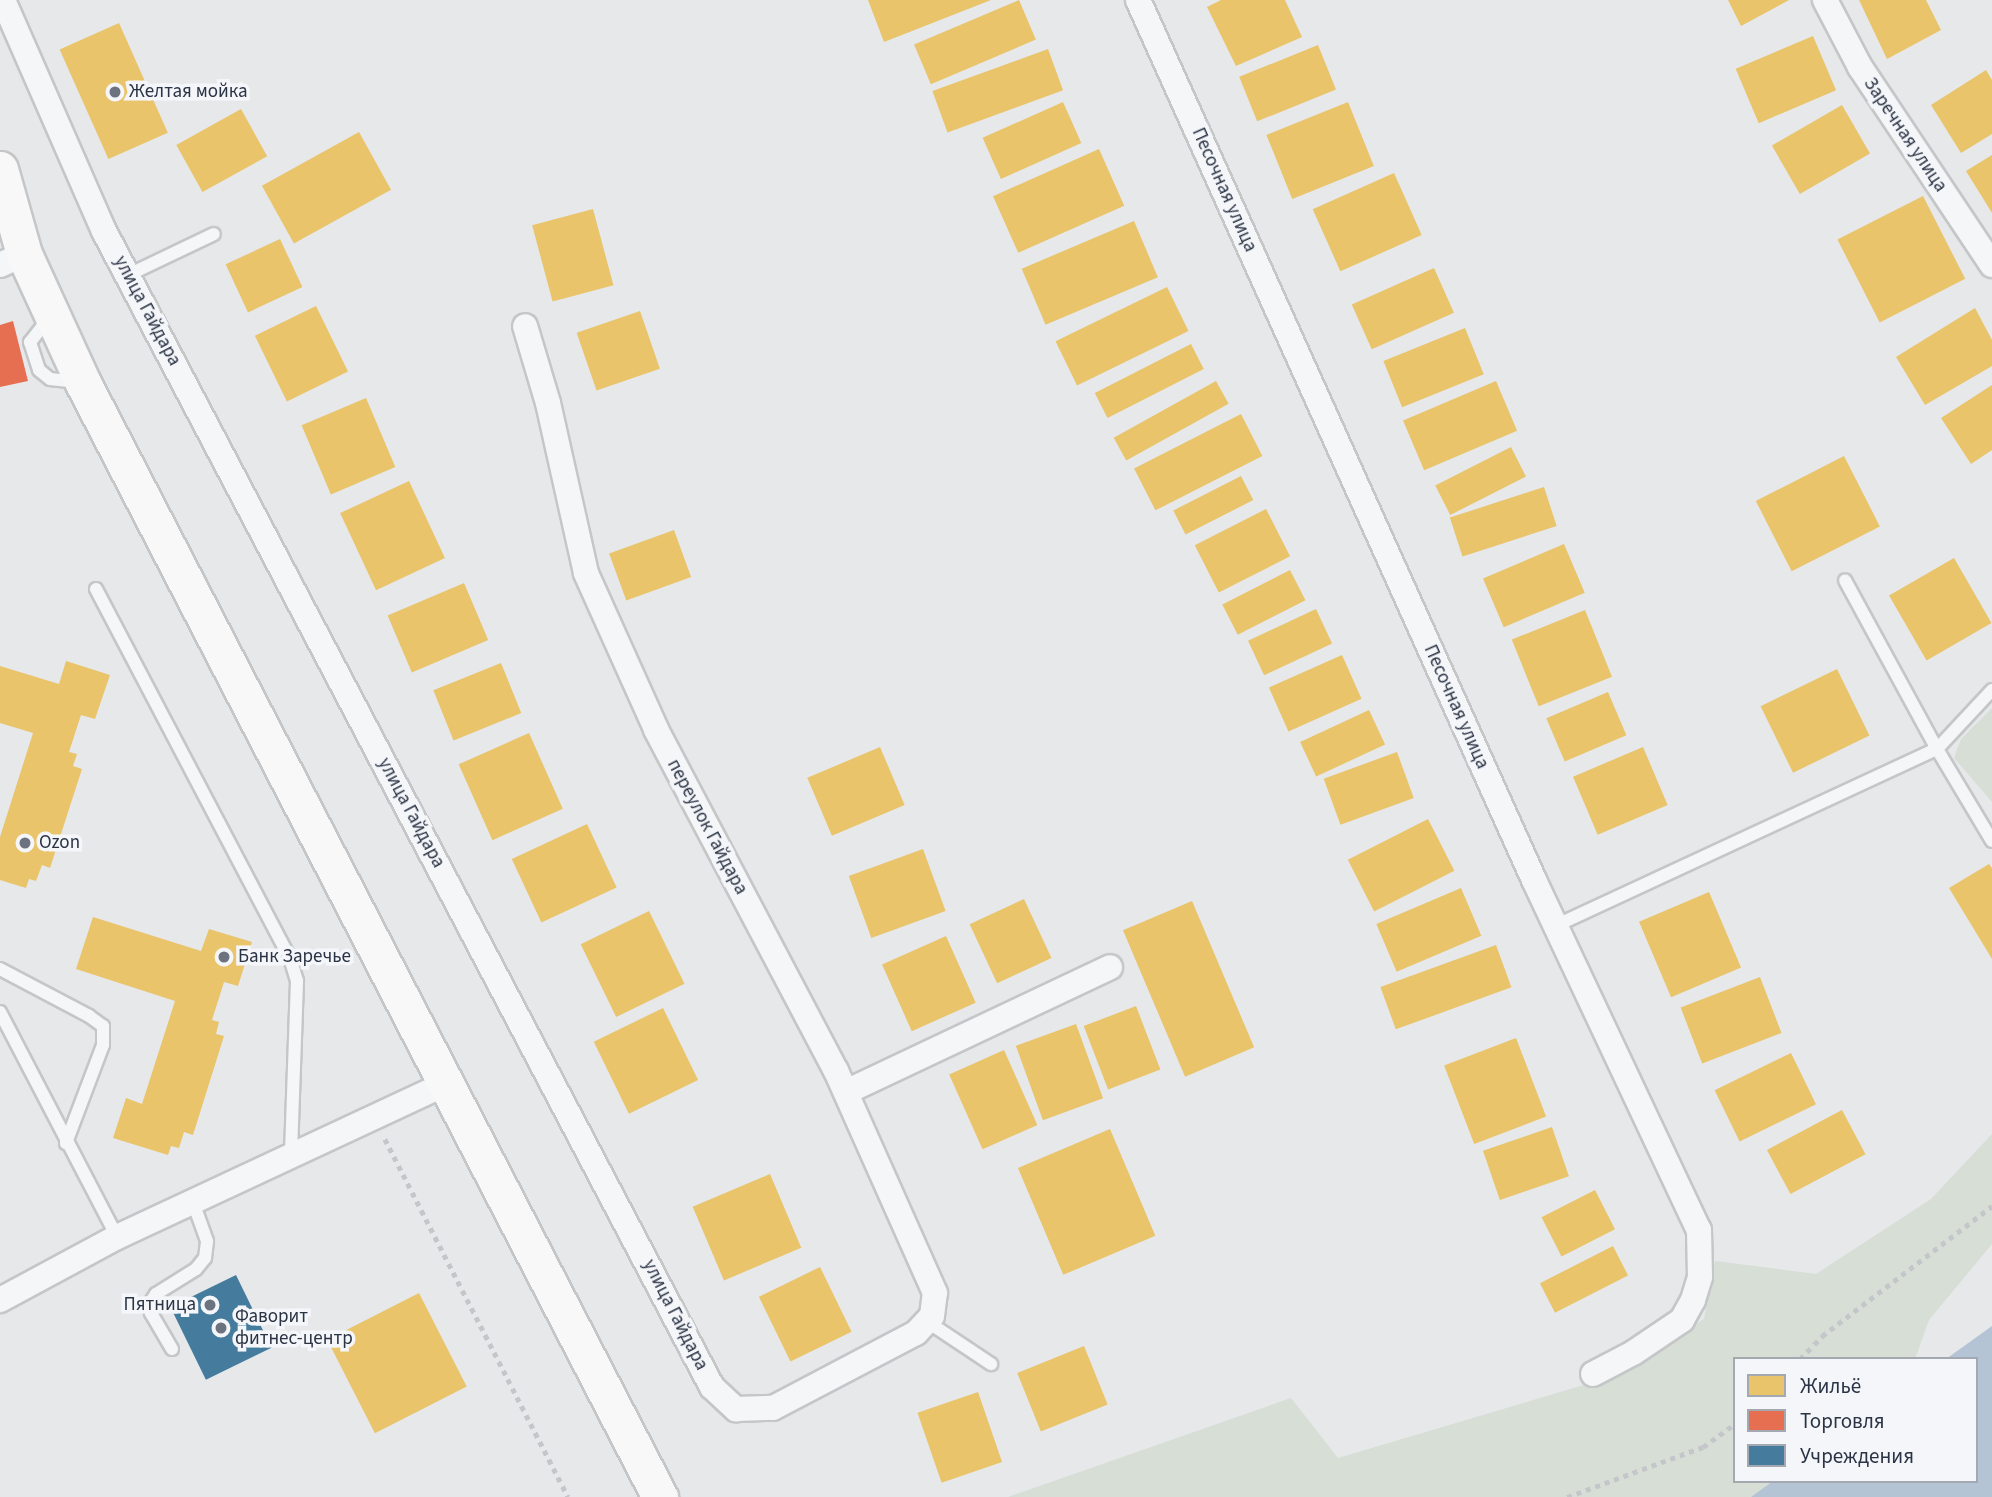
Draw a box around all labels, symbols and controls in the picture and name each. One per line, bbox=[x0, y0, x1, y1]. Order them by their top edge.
street label: Заречная улица bbox=[1858, 73, 1952, 197]
place label: Желтая мойка bbox=[129, 81, 247, 103]
marker: Желтая мойка bbox=[107, 84, 123, 100]
street label: Песочная улица bbox=[1186, 124, 1262, 256]
street label: улица Гайдара bbox=[108, 252, 186, 370]
street label: Песочная улица bbox=[1418, 641, 1494, 773]
street label: улица Гайдара bbox=[372, 754, 450, 872]
street label: переулок Гайдара bbox=[662, 755, 752, 899]
place label: Ozon bbox=[39, 832, 80, 854]
marker: Ozon bbox=[17, 835, 33, 851]
place label: Банк Заречье bbox=[238, 946, 351, 968]
marker: Банк Заречье bbox=[216, 949, 232, 965]
street label: улица Гайдара bbox=[637, 1256, 713, 1374]
place label: Пятница bbox=[124, 1294, 196, 1316]
marker: Пятница bbox=[202, 1297, 218, 1313]
place label: Фаворит фитнес-центр bbox=[235, 1306, 353, 1350]
marker: Фаворит фитнес-центр bbox=[213, 1320, 229, 1336]
legend bbox=[1733, 1357, 1978, 1483]
text: Жильё bbox=[1800, 1371, 1861, 1401]
text: Торговля bbox=[1800, 1406, 1885, 1436]
text: Учреждения bbox=[1800, 1441, 1914, 1471]

